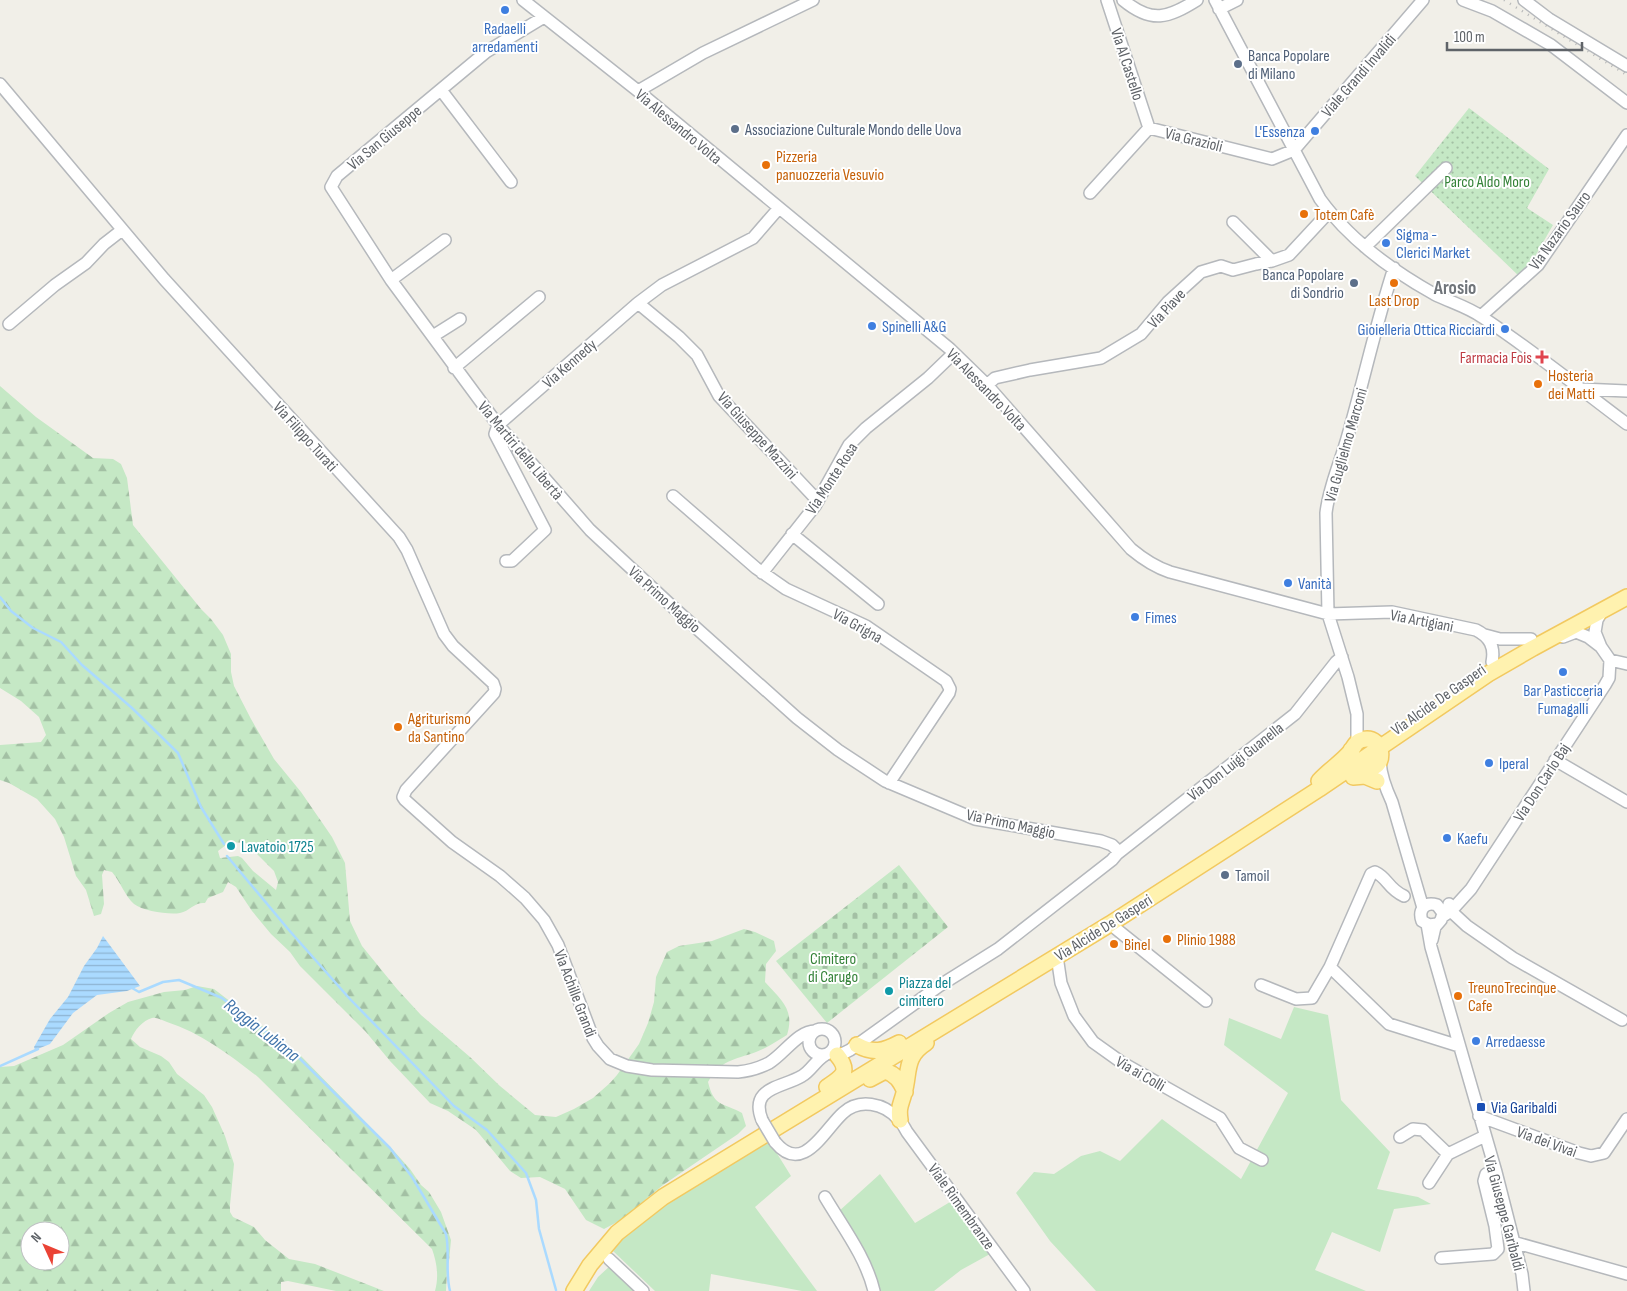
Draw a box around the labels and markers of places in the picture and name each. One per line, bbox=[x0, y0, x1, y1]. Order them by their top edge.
marker: Radaelli arredamenti bbox=[499, 4, 511, 16]
place label: Radaelli arredamenti bbox=[472, 20, 538, 57]
place label: Banca Popolare di Milano bbox=[1248, 47, 1330, 84]
marker: Banca Popolare di Milano bbox=[1232, 58, 1244, 70]
place label: Associazione Culturale Mondo delle Uova bbox=[744, 121, 961, 140]
marker: Associazione Culturale Mondo delle Uova bbox=[729, 123, 741, 135]
place label: L'Essenza bbox=[1254, 123, 1305, 142]
marker: L'Essenza bbox=[1309, 125, 1321, 137]
place label: Pizzeria panuozzeria Vesuvio bbox=[776, 148, 884, 185]
marker: Pizzeria panuozzeria Vesuvio bbox=[760, 159, 772, 171]
place label: Totem Cafè bbox=[1314, 206, 1374, 225]
marker: Totem Cafè bbox=[1298, 208, 1310, 220]
place label: Sigma - Clerici Market bbox=[1396, 226, 1470, 263]
marker: Sigma - Clerici Market bbox=[1380, 237, 1392, 249]
place label: Banca Popolare di Sondrio bbox=[1262, 266, 1344, 303]
marker: Banca Popolare di Sondrio bbox=[1348, 277, 1360, 289]
marker: Last Drop bbox=[1388, 277, 1400, 289]
place label: Last Drop bbox=[1369, 292, 1419, 311]
place label: Spinelli A&G bbox=[882, 318, 946, 337]
marker: Spinelli A&G bbox=[866, 320, 878, 332]
place label: Gioielleria Ottica Ricciardi bbox=[1358, 321, 1495, 340]
marker: Gioielleria Ottica Ricciardi bbox=[1499, 323, 1511, 335]
place label: Farmacia Fois bbox=[1460, 349, 1532, 368]
marker: Farmacia Fois bbox=[1536, 351, 1548, 363]
place label: Hosteria dei Matti bbox=[1548, 367, 1595, 404]
marker: Hosteria dei Matti bbox=[1532, 378, 1544, 390]
place label: Vanità bbox=[1298, 575, 1332, 594]
marker: Vanità bbox=[1282, 577, 1294, 589]
place label: Fimes bbox=[1145, 609, 1177, 628]
marker: Fimes bbox=[1129, 611, 1141, 623]
marker: Bar Pasticceria Fumagalli bbox=[1557, 666, 1569, 678]
place label: Bar Pasticceria Fumagalli bbox=[1523, 682, 1603, 719]
place label: Agriturismo da Santino bbox=[407, 710, 471, 747]
marker: Agriturismo da Santino bbox=[392, 721, 404, 733]
place label: Iperal bbox=[1499, 755, 1529, 774]
marker: Iperal bbox=[1483, 757, 1495, 769]
place label: Kaefu bbox=[1457, 830, 1488, 849]
marker: Kaefu bbox=[1441, 832, 1453, 844]
place label: Lavatoio 1725 bbox=[241, 838, 314, 857]
marker: Lavatoio 1725 bbox=[225, 840, 237, 852]
place label: Tamoil bbox=[1235, 867, 1269, 886]
marker: Tamoil bbox=[1219, 869, 1231, 881]
place label: Plinio 1988 bbox=[1177, 931, 1236, 950]
marker: Plinio 1988 bbox=[1161, 933, 1173, 945]
place label: Binel bbox=[1124, 936, 1150, 955]
marker: Binel bbox=[1108, 938, 1120, 950]
place label: Piazza del cimitero bbox=[899, 974, 951, 1011]
place label: TreunoTrecinque Cafe bbox=[1468, 979, 1556, 1016]
marker: Piazza del cimitero bbox=[883, 985, 895, 997]
marker: TreunoTrecinque Cafe bbox=[1452, 990, 1464, 1002]
place label: Arredaesse bbox=[1485, 1033, 1546, 1052]
marker: Arredaesse bbox=[1470, 1035, 1482, 1047]
place label: Via Garibaldi bbox=[1491, 1099, 1557, 1118]
marker: Via Garibaldi bbox=[1475, 1101, 1487, 1113]

